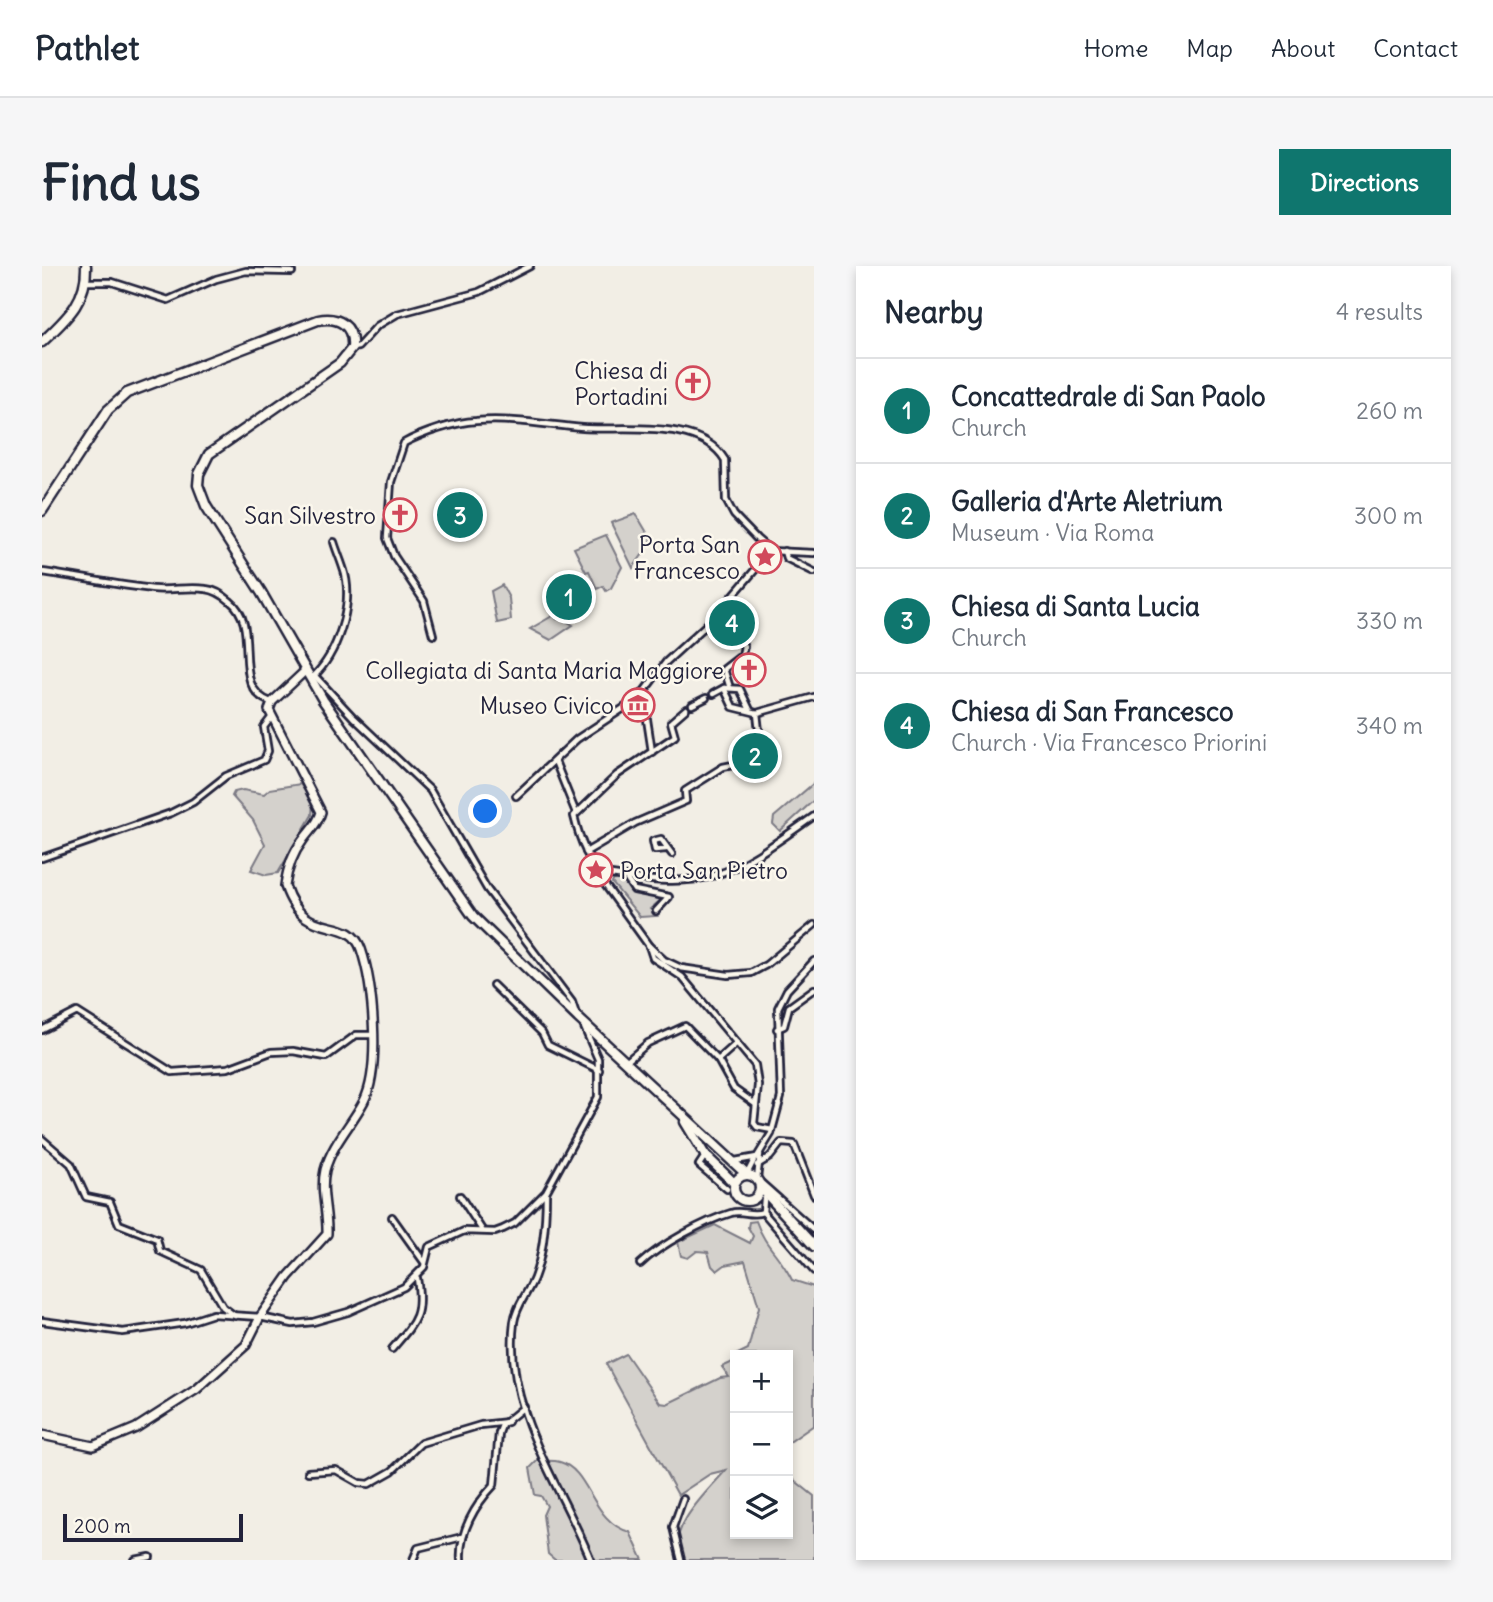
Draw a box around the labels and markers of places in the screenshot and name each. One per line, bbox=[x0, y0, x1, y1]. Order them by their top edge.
place label: Chiesa di Portadini bbox=[574, 356, 668, 411]
church icon: Chiesa di Portadini bbox=[674, 364, 712, 402]
pin: 3 bbox=[437, 489, 483, 541]
church icon: San Silvestro bbox=[381, 496, 419, 534]
place label: San Silvestro bbox=[244, 501, 376, 530]
place label: Porta San Francesco bbox=[634, 530, 740, 585]
place icon: Porta San Francesco bbox=[746, 538, 784, 576]
pin: 1 bbox=[546, 571, 592, 623]
pin: 4 bbox=[709, 597, 755, 649]
church icon: Collegiata di Santa Maria Maggiore bbox=[730, 651, 768, 689]
place label: Collegiata di Santa Maria Maggiore bbox=[365, 656, 724, 685]
museum icon: Museo Civico bbox=[619, 686, 657, 724]
place label: Museo Civico bbox=[480, 691, 614, 720]
pin: 2 bbox=[732, 730, 778, 782]
place icon: Porta San Pietro bbox=[577, 851, 615, 889]
place label: Porta San Pietro bbox=[620, 856, 788, 885]

